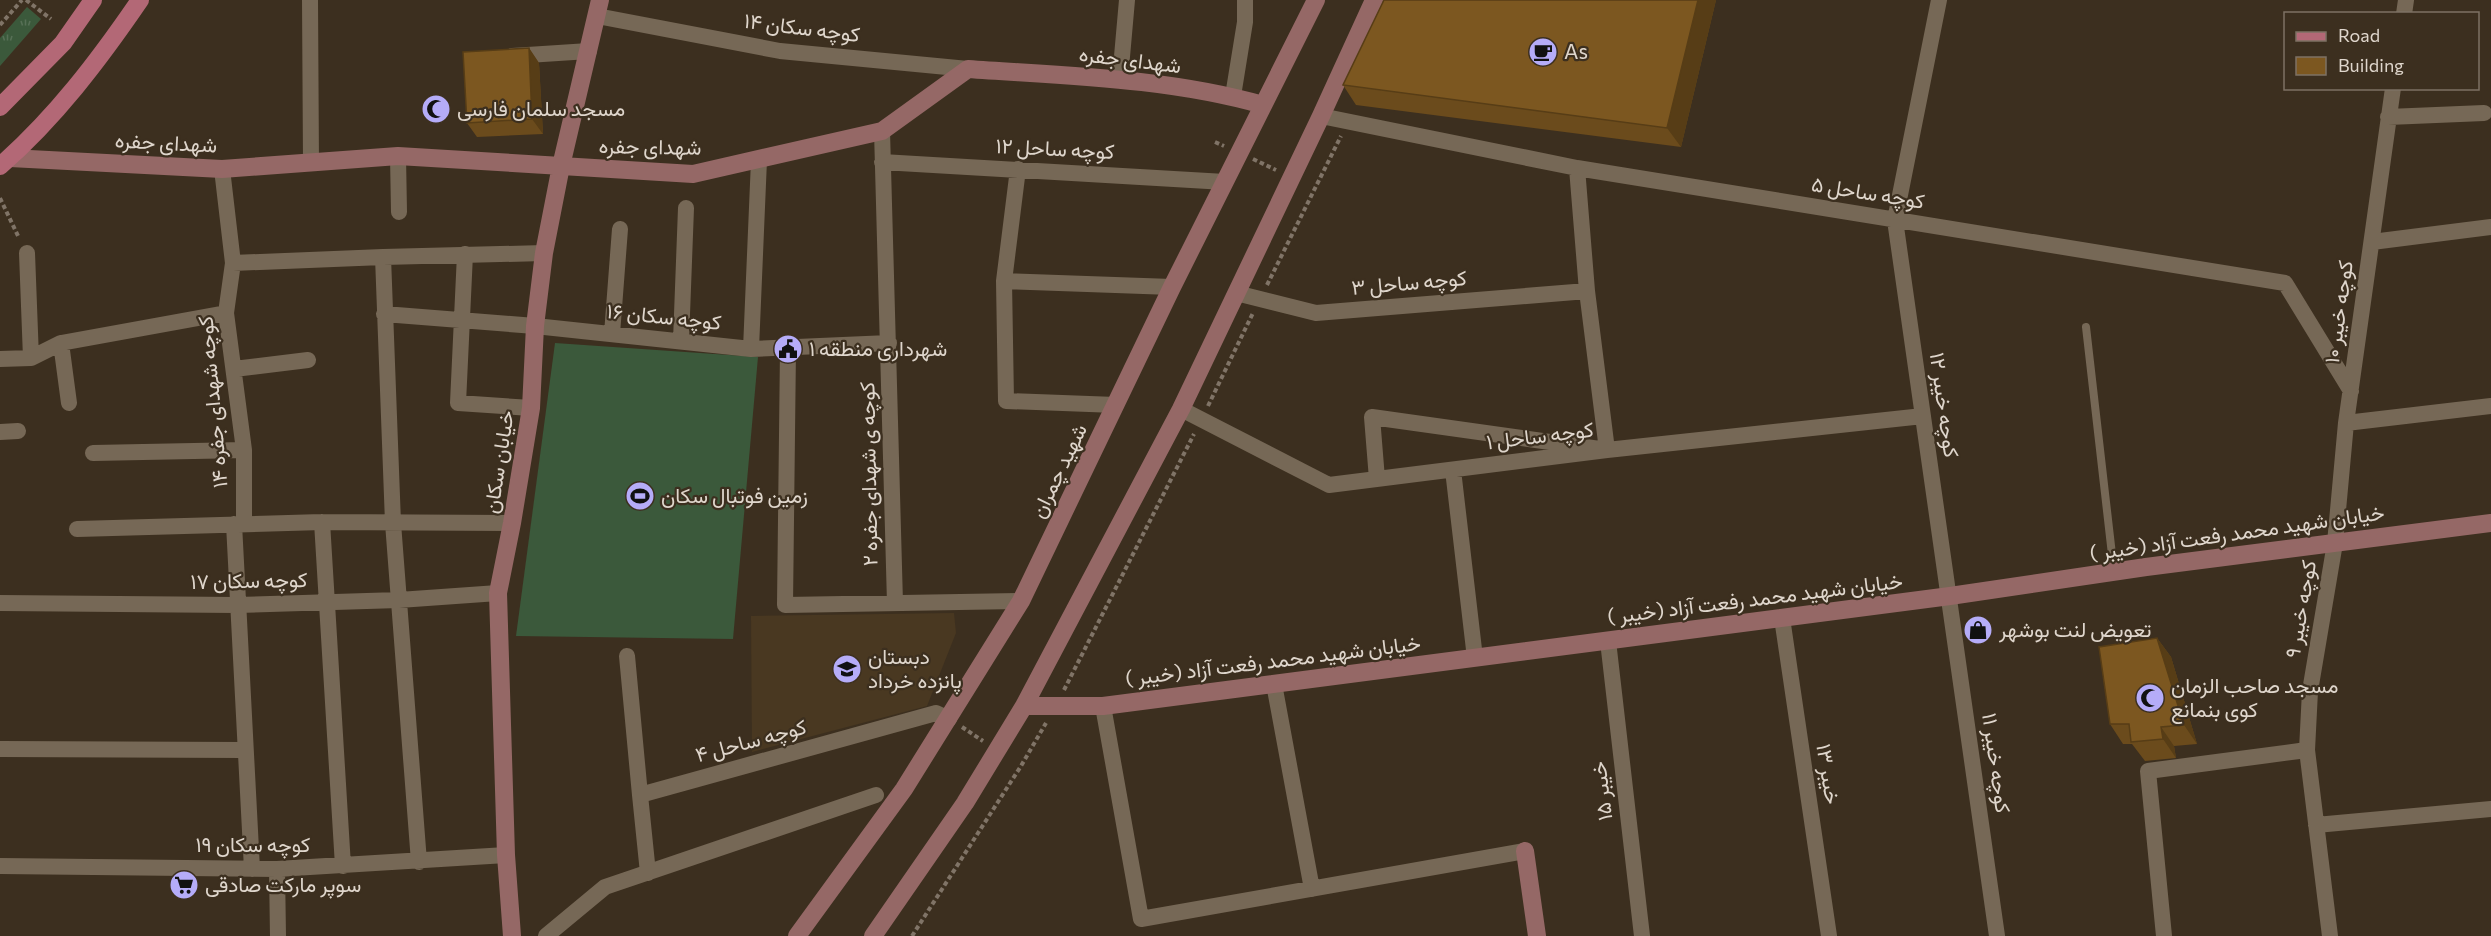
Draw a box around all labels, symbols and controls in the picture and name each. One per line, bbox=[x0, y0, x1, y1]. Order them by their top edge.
street label: کوچه سکان ۱۴ bbox=[742, 7, 862, 49]
legend bbox=[2284, 12, 2479, 90]
text: Road bbox=[2338, 24, 2380, 46]
cafe icon: As bbox=[1527, 36, 1559, 68]
place label: As bbox=[1564, 38, 1588, 63]
street label: شهدای جفره bbox=[1077, 40, 1183, 79]
text: Building bbox=[2338, 54, 2404, 76]
mosque icon: مسجد سلمان فارسی bbox=[420, 93, 452, 125]
place label: مسجد سلمان فارسی bbox=[457, 95, 625, 122]
street label: شهدای جفره bbox=[114, 126, 218, 159]
street label: شهدای جفره bbox=[598, 132, 702, 161]
street label: کوچه ساحل ۱۲ bbox=[995, 132, 1115, 166]
street label: کوچه ساحل ۵ bbox=[1809, 170, 1927, 216]
street label: کوچه خیبر ۱۰ bbox=[2318, 259, 2360, 365]
street label: کوچه ساحل ۳ bbox=[1350, 264, 1468, 302]
street label: کوچه سکان ۱۶ bbox=[605, 297, 723, 337]
street label: کوچه شهدای جفره ۱۴ bbox=[192, 315, 234, 489]
public building icon: شهرداری منطقه ١ bbox=[772, 333, 804, 365]
place label: شهرداری منطقه ١ bbox=[809, 335, 947, 362]
street label: کوچه خیبر ۱۲ bbox=[1923, 351, 1965, 459]
street label: کوچه ی شهدای جفره ۲ bbox=[853, 382, 885, 566]
street label: خیابان سکان bbox=[477, 408, 519, 515]
street label: کوچه ساحل ۱ bbox=[1485, 416, 1595, 456]
street label: شهید چمران bbox=[1024, 419, 1094, 523]
sports icon: زمین فوتبال سکان bbox=[624, 480, 656, 512]
place label: زمین فوتبال سکان bbox=[661, 482, 808, 509]
street label: ( خیبر) خیابان شهید محمد رفعت آزاد bbox=[2088, 498, 2386, 567]
street label: کوچه خیبر ۹ bbox=[2279, 558, 2323, 660]
street label: کوچه سکان ۱۷ bbox=[190, 566, 308, 596]
street label: ( خیبر) خیابان شهید محمد رفعت آزاد bbox=[1606, 567, 1904, 630]
shop icon: تعویض لنت بوشهر bbox=[1962, 614, 1994, 646]
place label: تعویض لنت بوشهر bbox=[1998, 616, 2151, 643]
street label: ( خیبر) خیابان شهید محمد رفعت آزاد bbox=[1124, 629, 1422, 692]
place label: دبستان پانزده خرداد bbox=[868, 643, 962, 695]
school or university icon: دبستان پانزده خرداد bbox=[831, 653, 863, 685]
place label: مسجد صاحب الزمان کوی بنمانع bbox=[2171, 672, 2338, 724]
mosque icon: مسجد صاحب الزمان کوی بنمانع bbox=[2134, 682, 2166, 714]
street label: کوچه خیبر ۱۱ bbox=[1975, 711, 2017, 815]
street label: کوچه ساحل ۴ bbox=[692, 713, 810, 769]
street label: خیبر ۱۳ bbox=[1810, 742, 1847, 806]
street label: خیبر ۱۵ bbox=[1584, 760, 1619, 822]
street label: کوچه سکان ۱۹ bbox=[196, 831, 310, 859]
supermarket icon: سوپر مارکت صادقی bbox=[168, 869, 200, 901]
place label: سوپر مارکت صادقی bbox=[205, 871, 361, 899]

